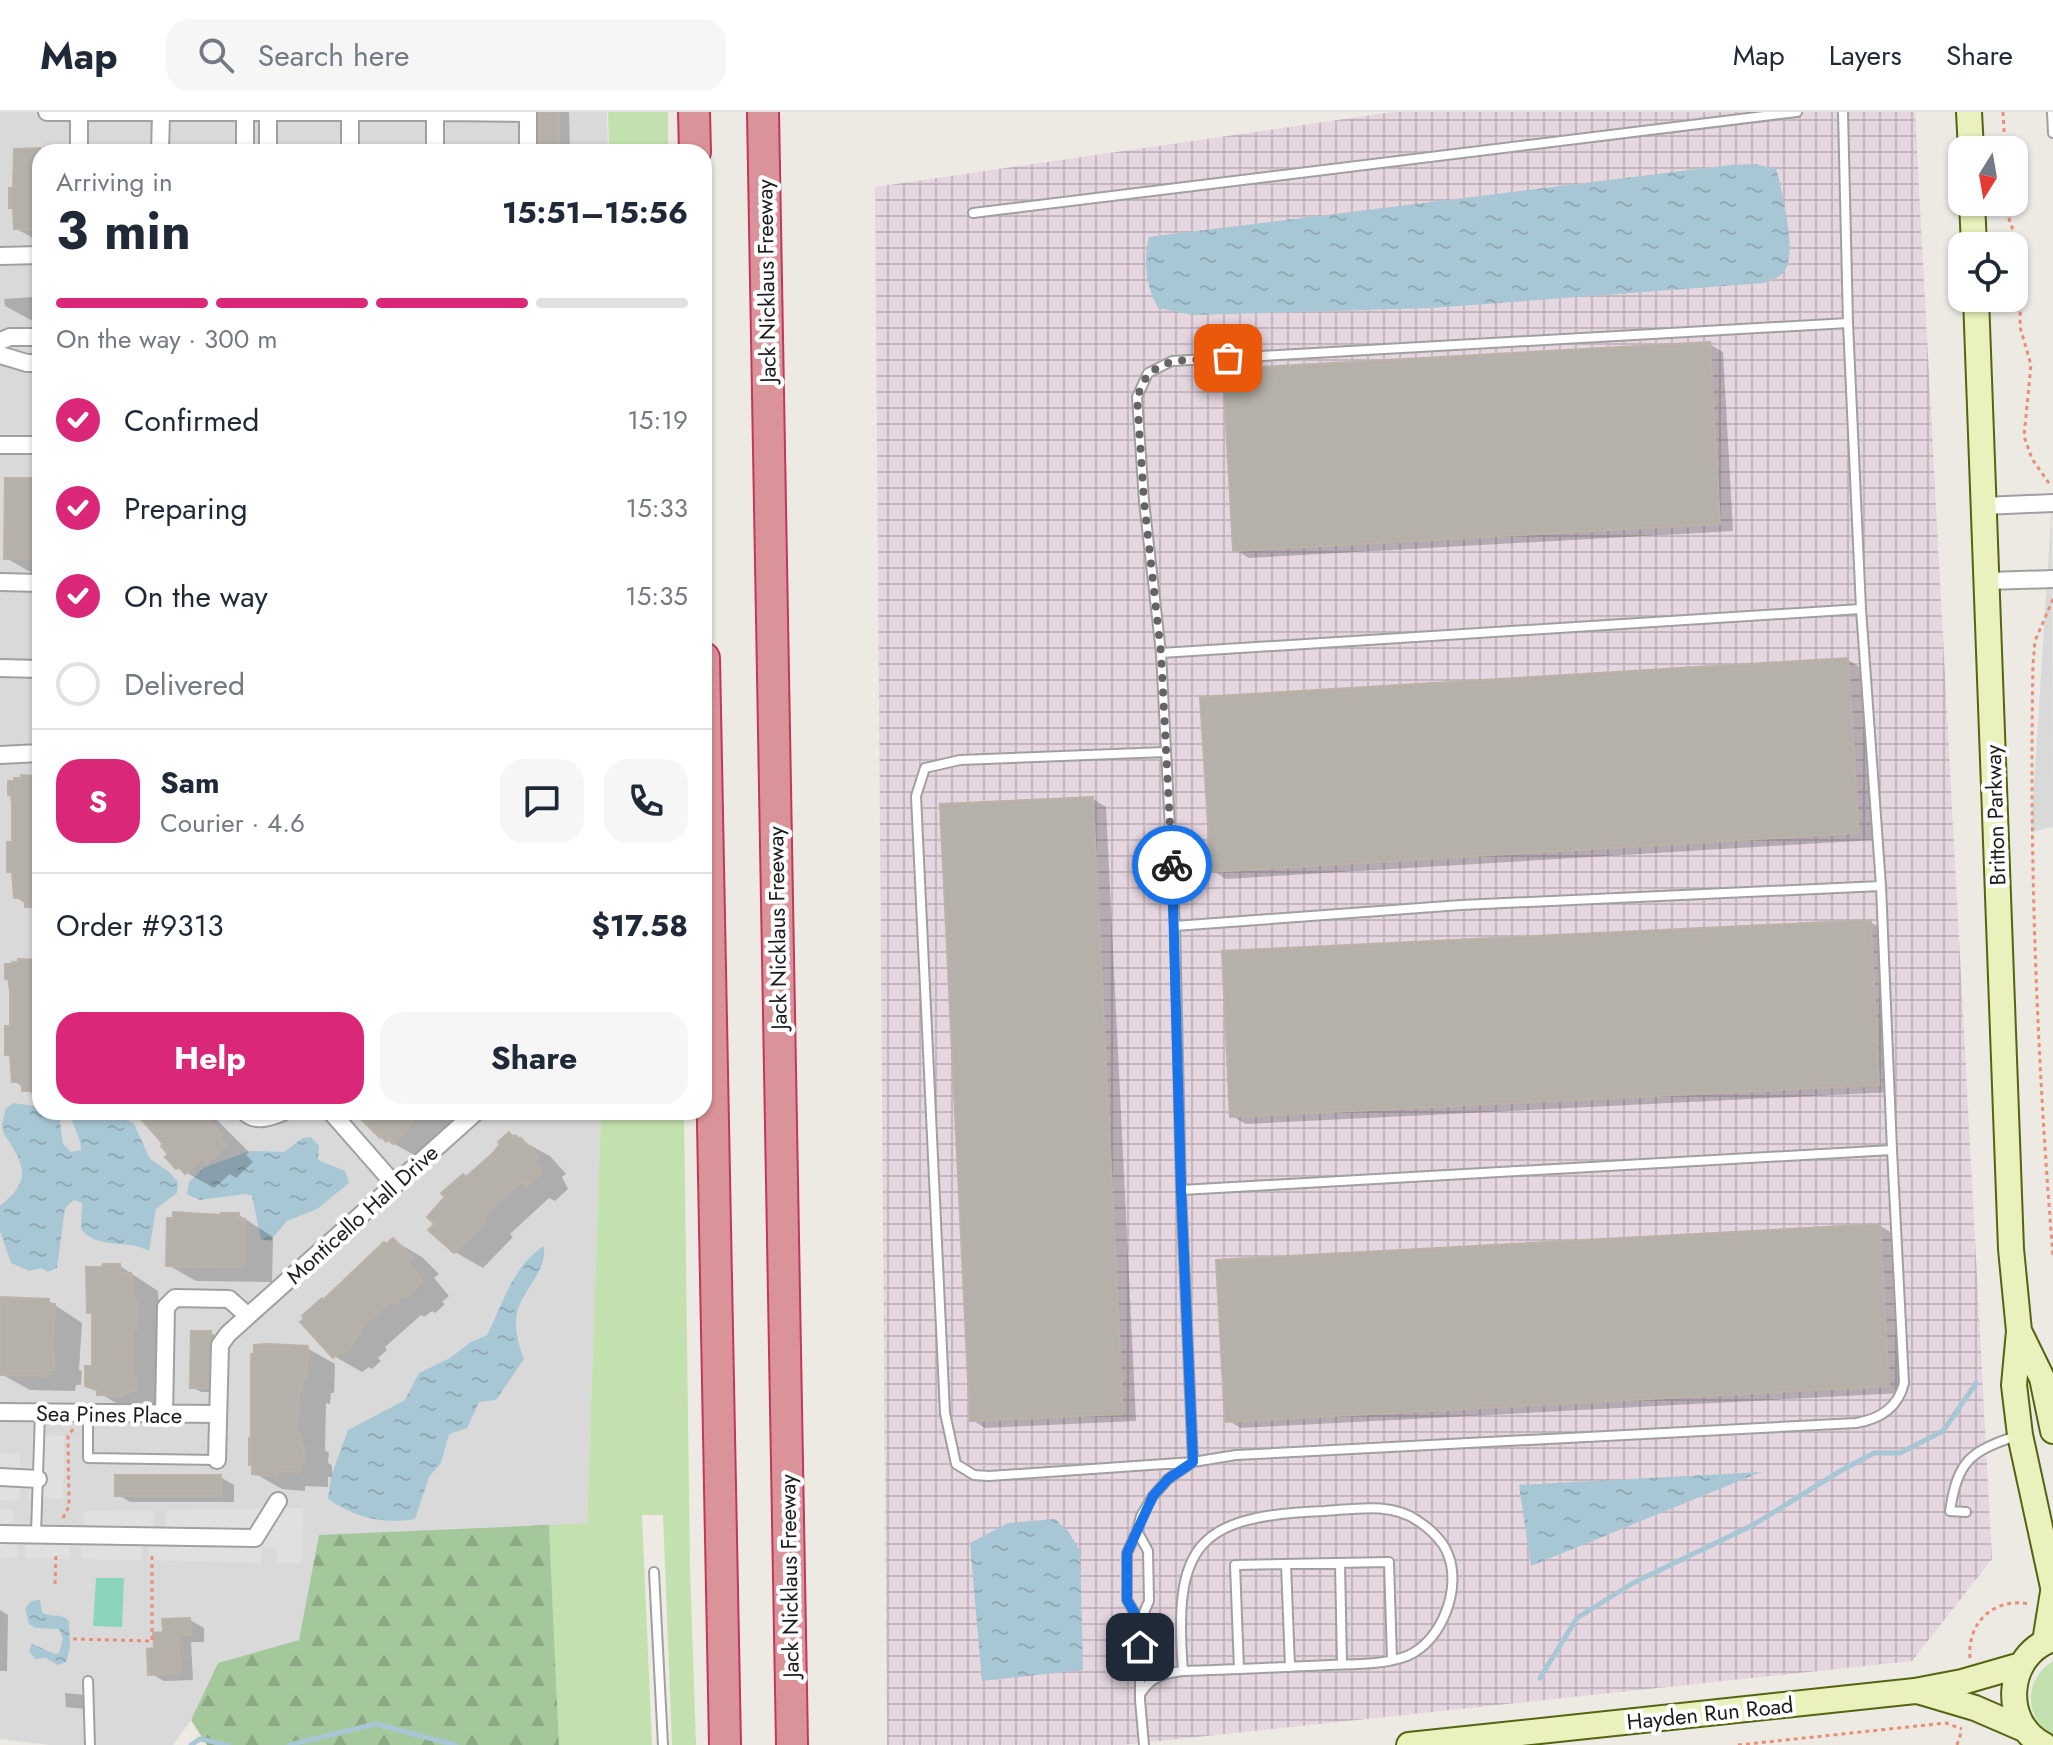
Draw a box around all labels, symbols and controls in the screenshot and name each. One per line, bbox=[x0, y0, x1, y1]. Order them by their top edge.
search box bbox=[166, 19, 726, 91]
text: Map bbox=[40, 28, 118, 83]
icon: search bbox=[194, 33, 238, 77]
text: Search here bbox=[258, 34, 410, 77]
text: Map bbox=[1733, 35, 1785, 76]
text: Layers bbox=[1829, 35, 1902, 76]
text: Share bbox=[1946, 35, 2013, 76]
north arrow bbox=[1948, 136, 2028, 216]
map controls bbox=[1948, 136, 2028, 312]
text: Arriving in bbox=[56, 163, 173, 201]
street label: Jack Nicklaus Freeway bbox=[748, 179, 784, 386]
text: 15:51–15:56 bbox=[502, 191, 688, 234]
text: 3 min bbox=[56, 193, 191, 269]
button: locate bbox=[1948, 232, 2028, 312]
text: On the way · 300 m bbox=[56, 320, 277, 358]
pin bbox=[1194, 324, 1262, 392]
icon: bag bbox=[1206, 336, 1250, 380]
icon: check bbox=[56, 398, 100, 442]
text: Confirmed bbox=[124, 399, 259, 442]
text: 15:19 bbox=[627, 401, 688, 439]
icon: check bbox=[56, 486, 100, 530]
text: Preparing bbox=[124, 487, 248, 530]
text: 15:33 bbox=[625, 489, 688, 527]
icon: check bbox=[56, 574, 100, 618]
text: On the way bbox=[124, 575, 268, 618]
text: 15:35 bbox=[625, 577, 688, 615]
text: Delivered bbox=[124, 663, 245, 706]
street label: Britton Parkway bbox=[1977, 744, 2013, 886]
button: chat bbox=[500, 759, 584, 843]
button: phone bbox=[604, 759, 688, 843]
text: Sam bbox=[160, 761, 220, 804]
text: S bbox=[89, 780, 107, 823]
text: Courier · 4.6 bbox=[160, 804, 305, 842]
courier bbox=[1132, 825, 1212, 905]
street label: Jack Nicklaus Freeway bbox=[759, 826, 795, 1033]
icon: bike bbox=[1150, 843, 1194, 887]
text: Order #9313 bbox=[56, 904, 224, 947]
text: $17.58 bbox=[591, 904, 688, 947]
button: Help bbox=[56, 1012, 364, 1104]
button: Share bbox=[380, 1012, 688, 1104]
street label: Monticello Hall Drive bbox=[279, 1137, 445, 1291]
street label: Sea Pines Place bbox=[36, 1397, 182, 1431]
street label: Jack Nicklaus Freeway bbox=[771, 1474, 807, 1681]
pin bbox=[1106, 1613, 1174, 1681]
icon: home bbox=[1118, 1625, 1162, 1669]
street label: Hayden Run Road bbox=[1625, 1688, 1795, 1738]

